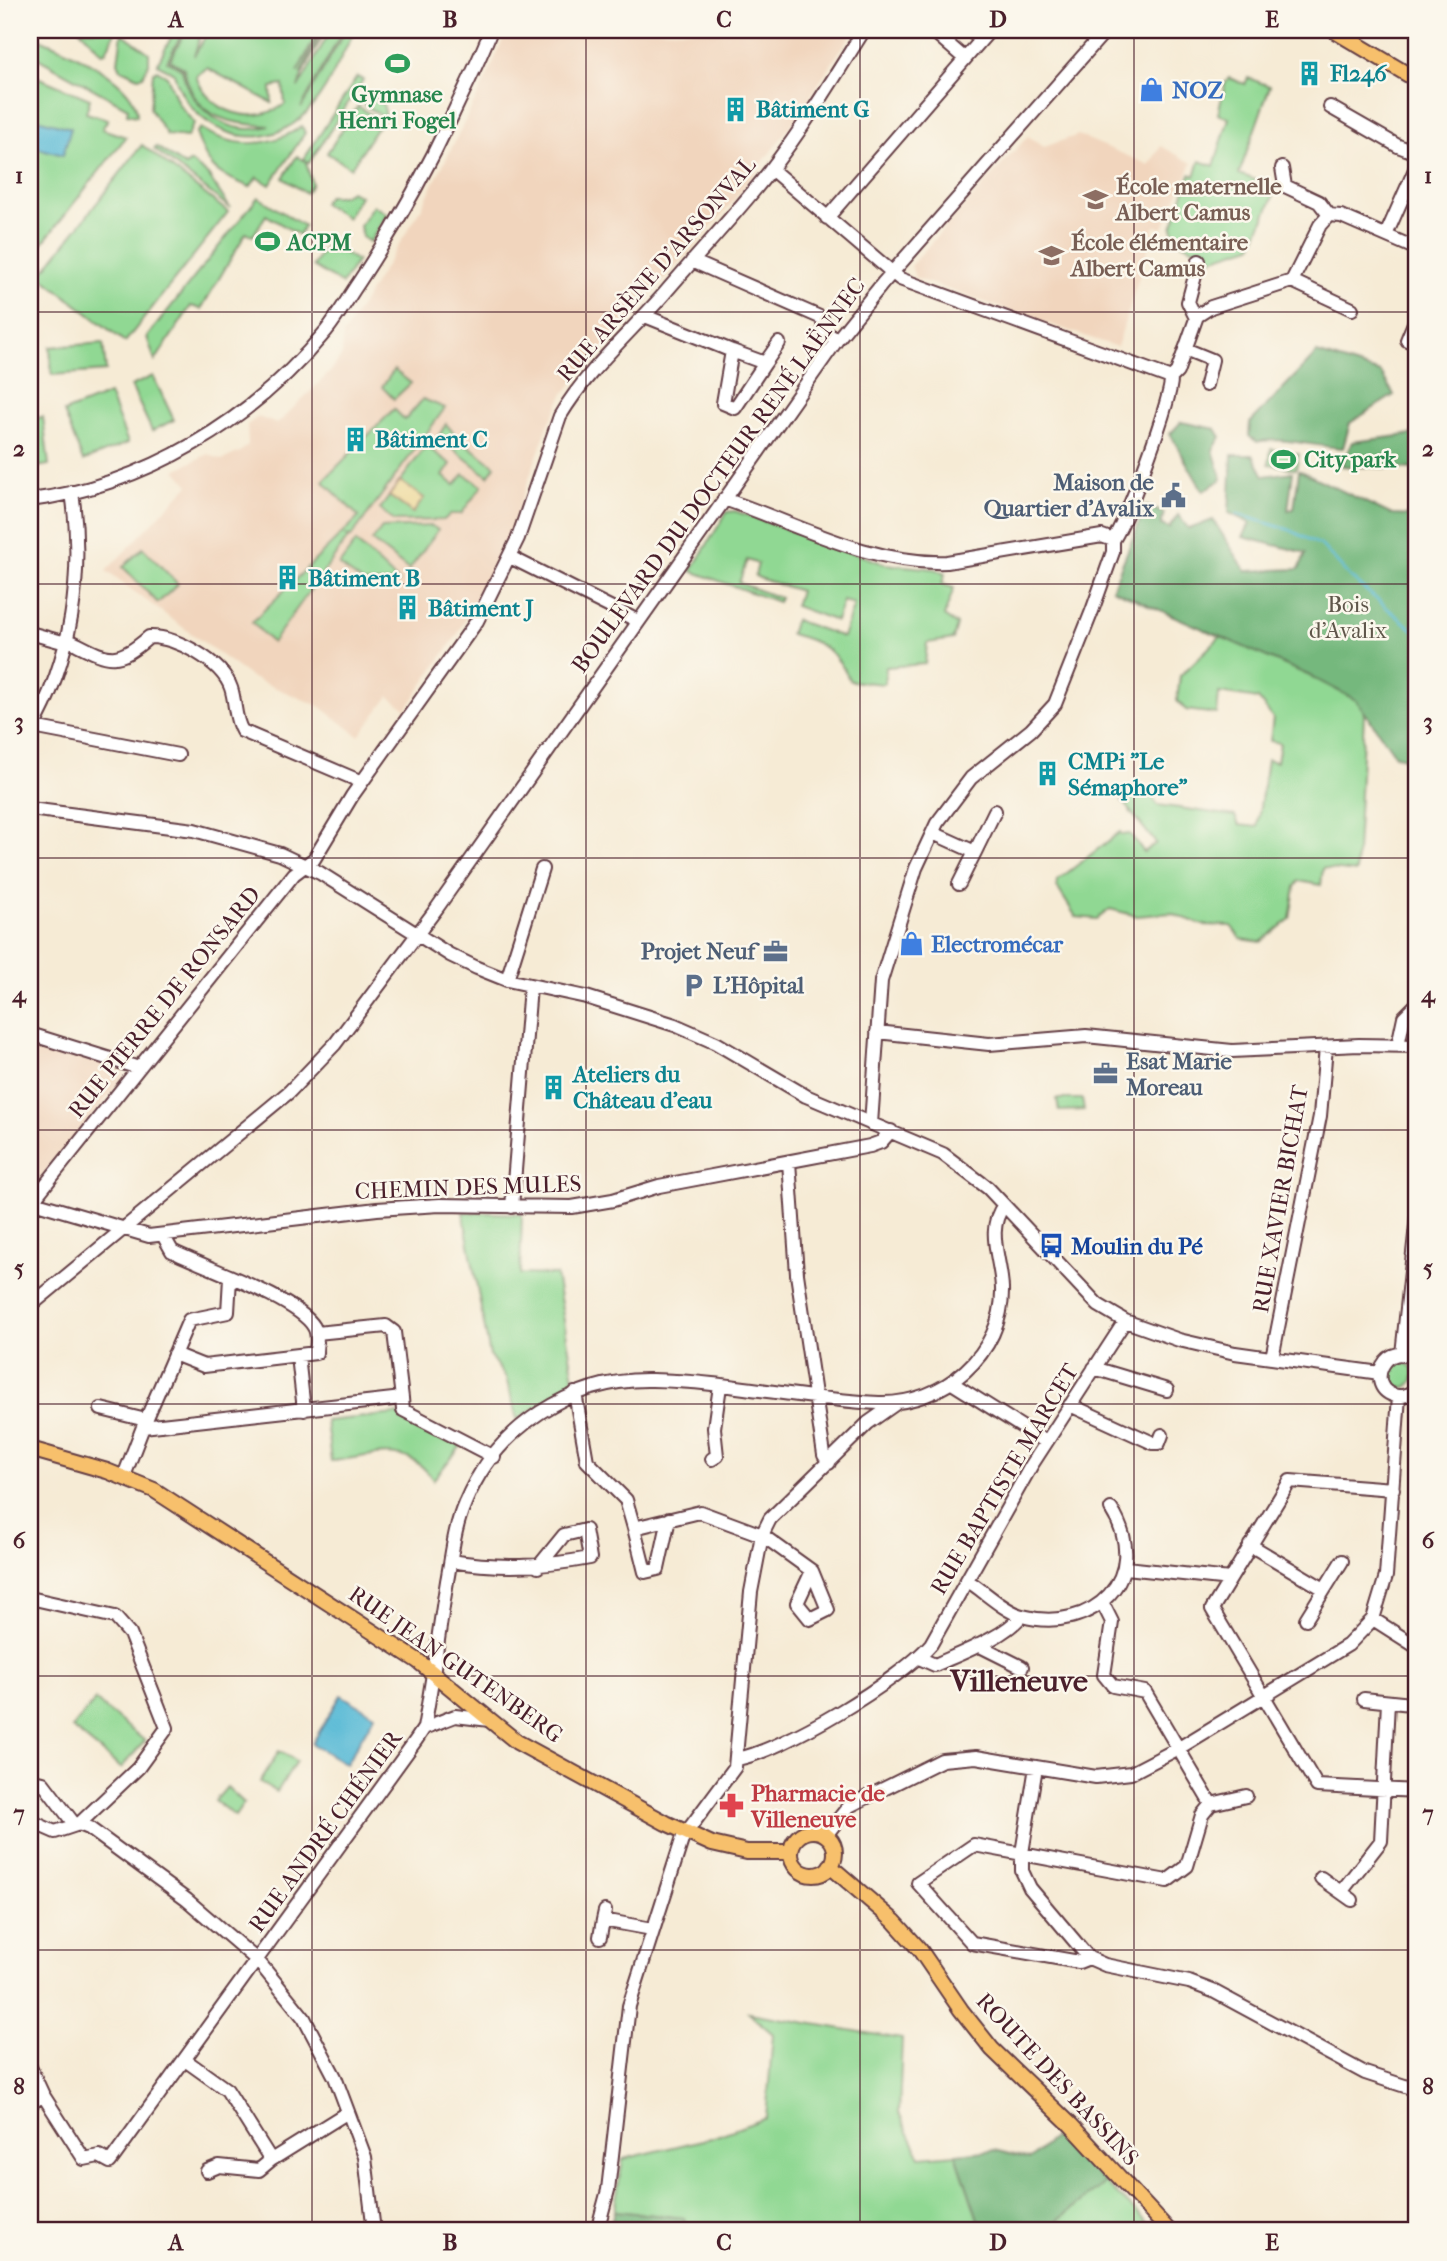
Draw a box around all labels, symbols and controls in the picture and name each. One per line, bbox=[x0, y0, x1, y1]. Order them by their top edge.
text: A bbox=[167, 6, 185, 33]
text: B bbox=[443, 6, 458, 33]
text: C bbox=[716, 6, 732, 33]
text: D bbox=[989, 6, 1007, 33]
text: E bbox=[1265, 6, 1279, 33]
sports icon: Gymnase Henri Fogel bbox=[383, 50, 411, 78]
building icon: Fl246 bbox=[1296, 59, 1324, 87]
place label: Fl246 bbox=[1329, 60, 1387, 87]
shop icon: NOZ bbox=[1138, 76, 1166, 104]
place label: NOZ bbox=[1172, 77, 1223, 104]
place label: Gymnase Henri Fogel bbox=[338, 81, 457, 134]
building icon: Bâtiment G bbox=[722, 95, 750, 123]
place label: Bâtiment G bbox=[756, 96, 870, 123]
street label: RUE ARSÈNE D'ARSONVAL bbox=[551, 151, 762, 387]
text: 1 bbox=[15, 162, 23, 189]
text: 1 bbox=[1424, 162, 1432, 189]
place label: École maternelle Albert Camus bbox=[1114, 172, 1282, 226]
school or university icon: École maternelle Albert Camus bbox=[1082, 185, 1110, 213]
sports icon: ACPM bbox=[253, 228, 281, 256]
place label: École élémentaire Albert Camus bbox=[1069, 228, 1249, 282]
place label: ACPM bbox=[285, 229, 352, 256]
school or university icon: École élémentaire Albert Camus bbox=[1037, 241, 1065, 269]
street label: BOULEVARD DU DOCTEUR RENÉ LAËNNEC bbox=[566, 273, 871, 678]
building icon: Bâtiment C bbox=[341, 425, 369, 453]
place label: Bâtiment C bbox=[375, 426, 488, 453]
text: 2 bbox=[13, 435, 25, 462]
text: 2 bbox=[1422, 435, 1434, 462]
sports icon: City park bbox=[1270, 445, 1298, 473]
place label: City park bbox=[1304, 446, 1397, 473]
place label: Maison de Quartier d'Avalix bbox=[984, 469, 1155, 522]
public building icon: Maison de Quartier d'Avalix bbox=[1160, 481, 1188, 509]
building icon: Bâtiment B bbox=[274, 564, 302, 592]
place label: Bâtiment B bbox=[308, 565, 420, 592]
park label: Bois d'Avalix bbox=[1309, 591, 1387, 644]
building icon: Bâtiment J bbox=[394, 594, 422, 622]
place label: Bâtiment J bbox=[428, 595, 534, 622]
text: 3 bbox=[14, 708, 24, 735]
text: 3 bbox=[1423, 708, 1433, 735]
place label: CMPi "Le Sémaphore" bbox=[1068, 748, 1188, 801]
building icon: CMPi "Le Sémaphore" bbox=[1034, 760, 1062, 788]
street label: RUE PIERRE DE RONSARD bbox=[63, 881, 266, 1124]
shop icon: Electromécar bbox=[897, 930, 925, 958]
place label: Electromécar bbox=[931, 931, 1064, 958]
office icon: Projet Neuf bbox=[761, 937, 789, 965]
place label: Projet Neuf bbox=[641, 938, 760, 965]
parking icon: L'Hôpital bbox=[679, 971, 707, 999]
place label: L'Hôpital bbox=[713, 972, 805, 999]
text: 4 bbox=[11, 981, 27, 1008]
text: 4 bbox=[1420, 981, 1436, 1008]
place label: Esat Marie Moreau bbox=[1126, 1048, 1232, 1101]
office icon: Esat Marie Moreau bbox=[1092, 1060, 1120, 1088]
place label: Ateliers du Château d'eau bbox=[571, 1061, 713, 1114]
building icon: Ateliers du Château d'eau bbox=[539, 1073, 567, 1101]
street label: RUE XAVIER BICHAT bbox=[1247, 1083, 1314, 1315]
street label: CHEMIN DES MULES bbox=[354, 1170, 582, 1205]
bus stop icon: Moulin du Pé bbox=[1037, 1232, 1065, 1260]
place label: Moulin du Pé bbox=[1071, 1233, 1203, 1260]
text: 5 bbox=[14, 1254, 24, 1281]
text: 5 bbox=[1423, 1254, 1433, 1281]
street label: RUE BAPTISTE MARCET bbox=[925, 1358, 1084, 1600]
text: 6 bbox=[13, 1527, 26, 1554]
text: 6 bbox=[1422, 1527, 1435, 1554]
street label: RUE JEAN GUTENBERG bbox=[344, 1580, 568, 1749]
district label: Villeneuve bbox=[949, 1664, 1088, 1699]
street label: RUE ANDRÉ CHÉNIER bbox=[243, 1724, 408, 1937]
place label: Pharmacie de Villeneuve bbox=[750, 1780, 886, 1833]
pharmacy icon: Pharmacie de Villeneuve bbox=[717, 1792, 745, 1820]
text: 7 bbox=[12, 1800, 25, 1827]
text: 7 bbox=[1421, 1800, 1434, 1827]
street label: ROUTE DES BASSINS bbox=[971, 1987, 1145, 2171]
text: 8 bbox=[13, 2073, 25, 2100]
text: 8 bbox=[1422, 2073, 1434, 2100]
text: A bbox=[167, 2229, 185, 2256]
text: B bbox=[443, 2229, 458, 2256]
text: C bbox=[716, 2229, 732, 2256]
text: D bbox=[989, 2229, 1007, 2256]
text: E bbox=[1265, 2229, 1279, 2256]

